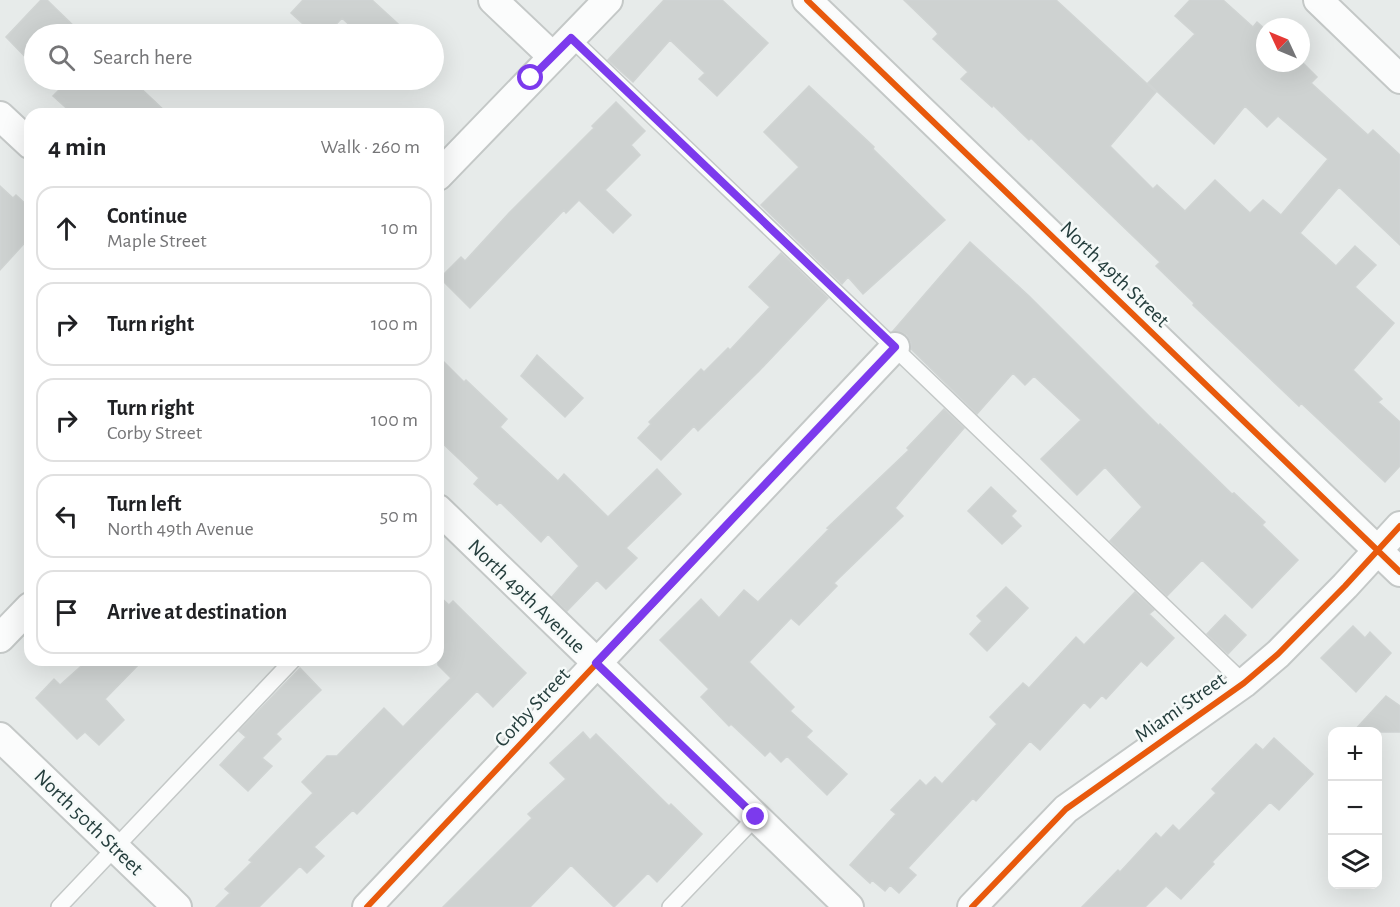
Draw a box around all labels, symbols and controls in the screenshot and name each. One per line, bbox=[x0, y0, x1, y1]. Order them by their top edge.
north arrow bbox=[1256, 18, 1310, 72]
search box bbox=[24, 24, 444, 90]
icon: search bbox=[45, 41, 78, 74]
text: Search here bbox=[93, 46, 192, 68]
route start bbox=[517, 64, 543, 90]
text: 4 min bbox=[48, 134, 107, 160]
text: Walk · 260 m bbox=[320, 137, 420, 157]
text: Continue bbox=[107, 205, 187, 227]
icon: ahead bbox=[50, 212, 83, 245]
street label: North 49th Street bbox=[1056, 217, 1173, 332]
text: 10 m bbox=[381, 218, 418, 238]
text: Maple Street bbox=[107, 231, 207, 251]
icon: right bbox=[50, 308, 83, 341]
text: Turn right bbox=[107, 313, 194, 335]
text: 100 m bbox=[371, 314, 418, 334]
text: Turn right bbox=[107, 397, 194, 419]
icon: right bbox=[50, 404, 83, 437]
text: 100 m bbox=[371, 410, 418, 430]
text: Corby Street bbox=[107, 423, 202, 443]
text: Turn left bbox=[107, 493, 181, 515]
icon: left bbox=[50, 500, 83, 533]
text: 50 m bbox=[380, 506, 418, 526]
text: North 49th Avenue bbox=[107, 519, 254, 539]
street label: North 49th Avenue bbox=[464, 535, 589, 657]
icon: arrive bbox=[50, 596, 83, 629]
text: Arrive at destination bbox=[107, 601, 287, 623]
street label: Corby Street bbox=[491, 663, 574, 751]
street label: Miami Street bbox=[1131, 668, 1230, 746]
map controls bbox=[1328, 727, 1382, 889]
button: + bbox=[1328, 727, 1382, 781]
street label: North 50th Street bbox=[30, 765, 147, 880]
button: − bbox=[1328, 781, 1382, 835]
route end bbox=[742, 803, 768, 829]
button: layers bbox=[1328, 835, 1382, 889]

